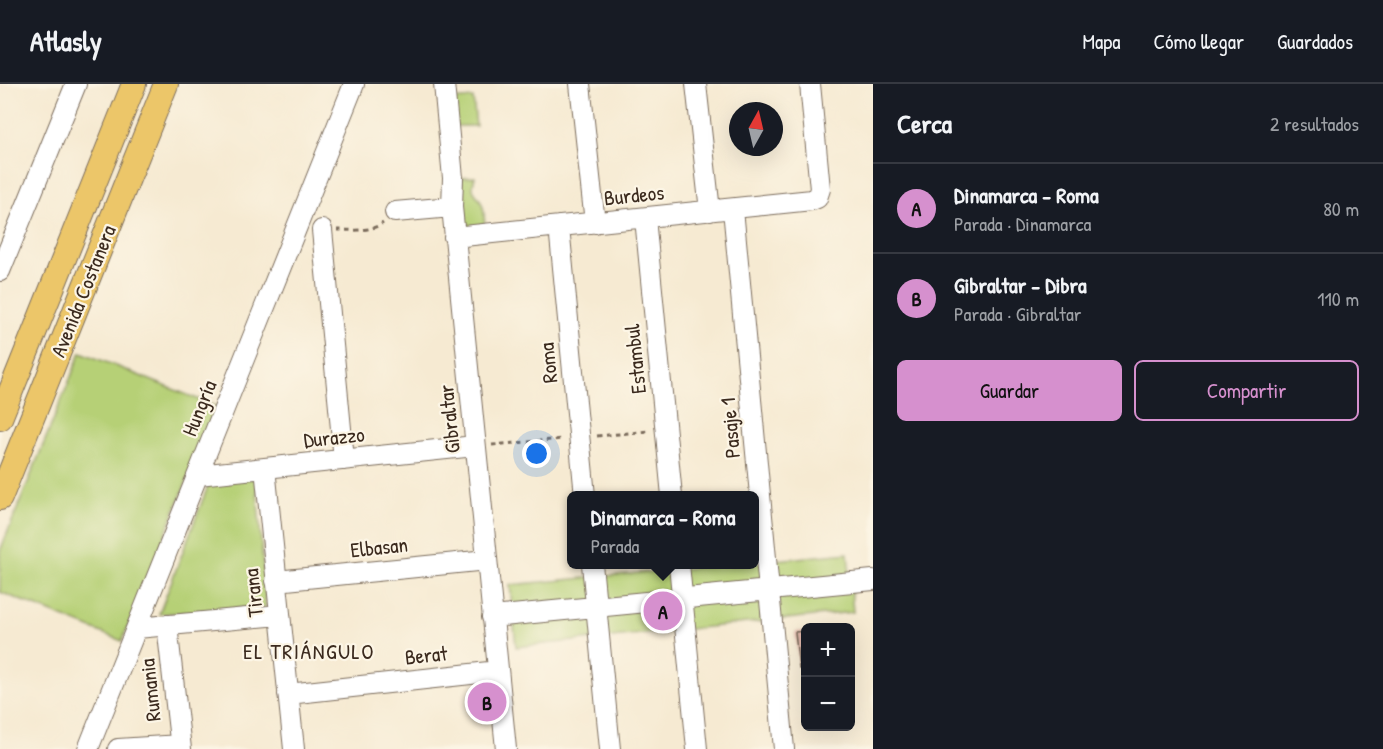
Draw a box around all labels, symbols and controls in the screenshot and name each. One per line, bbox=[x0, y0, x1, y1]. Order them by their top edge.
text: Atlasly bbox=[30, 22, 102, 60]
text: Mapa bbox=[1082, 27, 1120, 56]
text: Cómo llegar bbox=[1153, 27, 1244, 56]
text: Guardados bbox=[1277, 27, 1353, 56]
north arrow bbox=[729, 102, 783, 156]
text: Cerca bbox=[897, 106, 952, 141]
text: 2 resultados bbox=[1270, 110, 1359, 137]
street label: Burdeos bbox=[603, 177, 665, 213]
text: Dinamarca - Roma bbox=[954, 180, 1099, 210]
text: A bbox=[912, 195, 921, 222]
text: 80 m bbox=[1323, 195, 1359, 222]
text: Parada · Dinamarca bbox=[954, 210, 1091, 237]
street label: Avenida Costanera bbox=[43, 221, 123, 361]
text: Gibraltar - Dibra bbox=[954, 270, 1087, 300]
text: B bbox=[911, 285, 922, 312]
text: 110 m bbox=[1317, 285, 1359, 312]
text: Parada · Gibraltar bbox=[954, 300, 1081, 327]
street label: Estambul bbox=[617, 322, 653, 395]
street label: Roma bbox=[531, 341, 565, 385]
button: Guardar bbox=[897, 360, 1122, 421]
button: Compartir bbox=[1134, 360, 1359, 421]
street label: Hungría bbox=[175, 376, 223, 440]
street label: Gibraltar bbox=[431, 383, 467, 455]
street label: Pasaje 1 bbox=[713, 397, 747, 459]
street label: Durazzo bbox=[302, 419, 366, 455]
your location bbox=[522, 439, 551, 468]
popup bbox=[567, 491, 759, 569]
text: Dinamarca - Roma bbox=[591, 502, 735, 532]
street label: Elbasan bbox=[349, 530, 409, 564]
text: Parada bbox=[591, 532, 639, 559]
street label: Tirana bbox=[236, 567, 270, 619]
pin: A bbox=[644, 588, 682, 634]
map controls bbox=[801, 623, 855, 731]
button: + bbox=[801, 623, 855, 677]
district label: EL TRIÁNGULO bbox=[243, 636, 375, 666]
street label: Berat bbox=[403, 638, 449, 672]
street label: Rumania bbox=[132, 657, 168, 723]
button: − bbox=[801, 677, 855, 731]
pin: B bbox=[468, 680, 506, 724]

